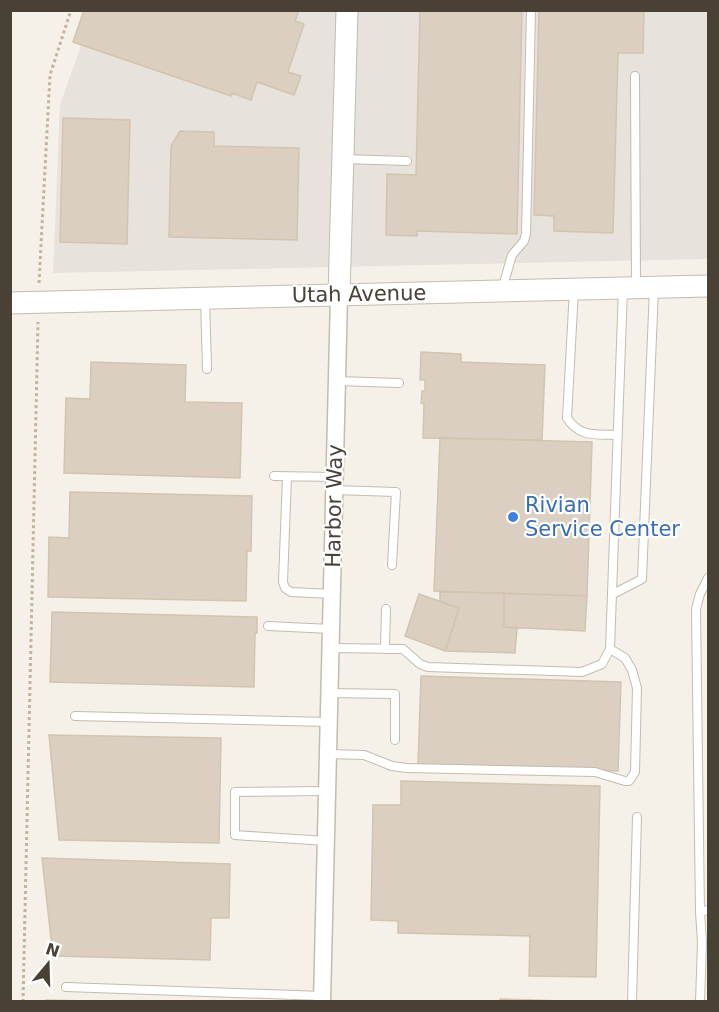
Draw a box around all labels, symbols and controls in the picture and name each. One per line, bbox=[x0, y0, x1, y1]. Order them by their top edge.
street label: Utah Avenue bbox=[292, 281, 426, 307]
street label: Harbor Way bbox=[321, 444, 347, 568]
place label: Rivian Service Center bbox=[525, 493, 680, 541]
marker: Rivian Service Center bbox=[506, 510, 520, 524]
north arrow bbox=[18, 934, 78, 994]
text: N bbox=[43, 939, 62, 961]

